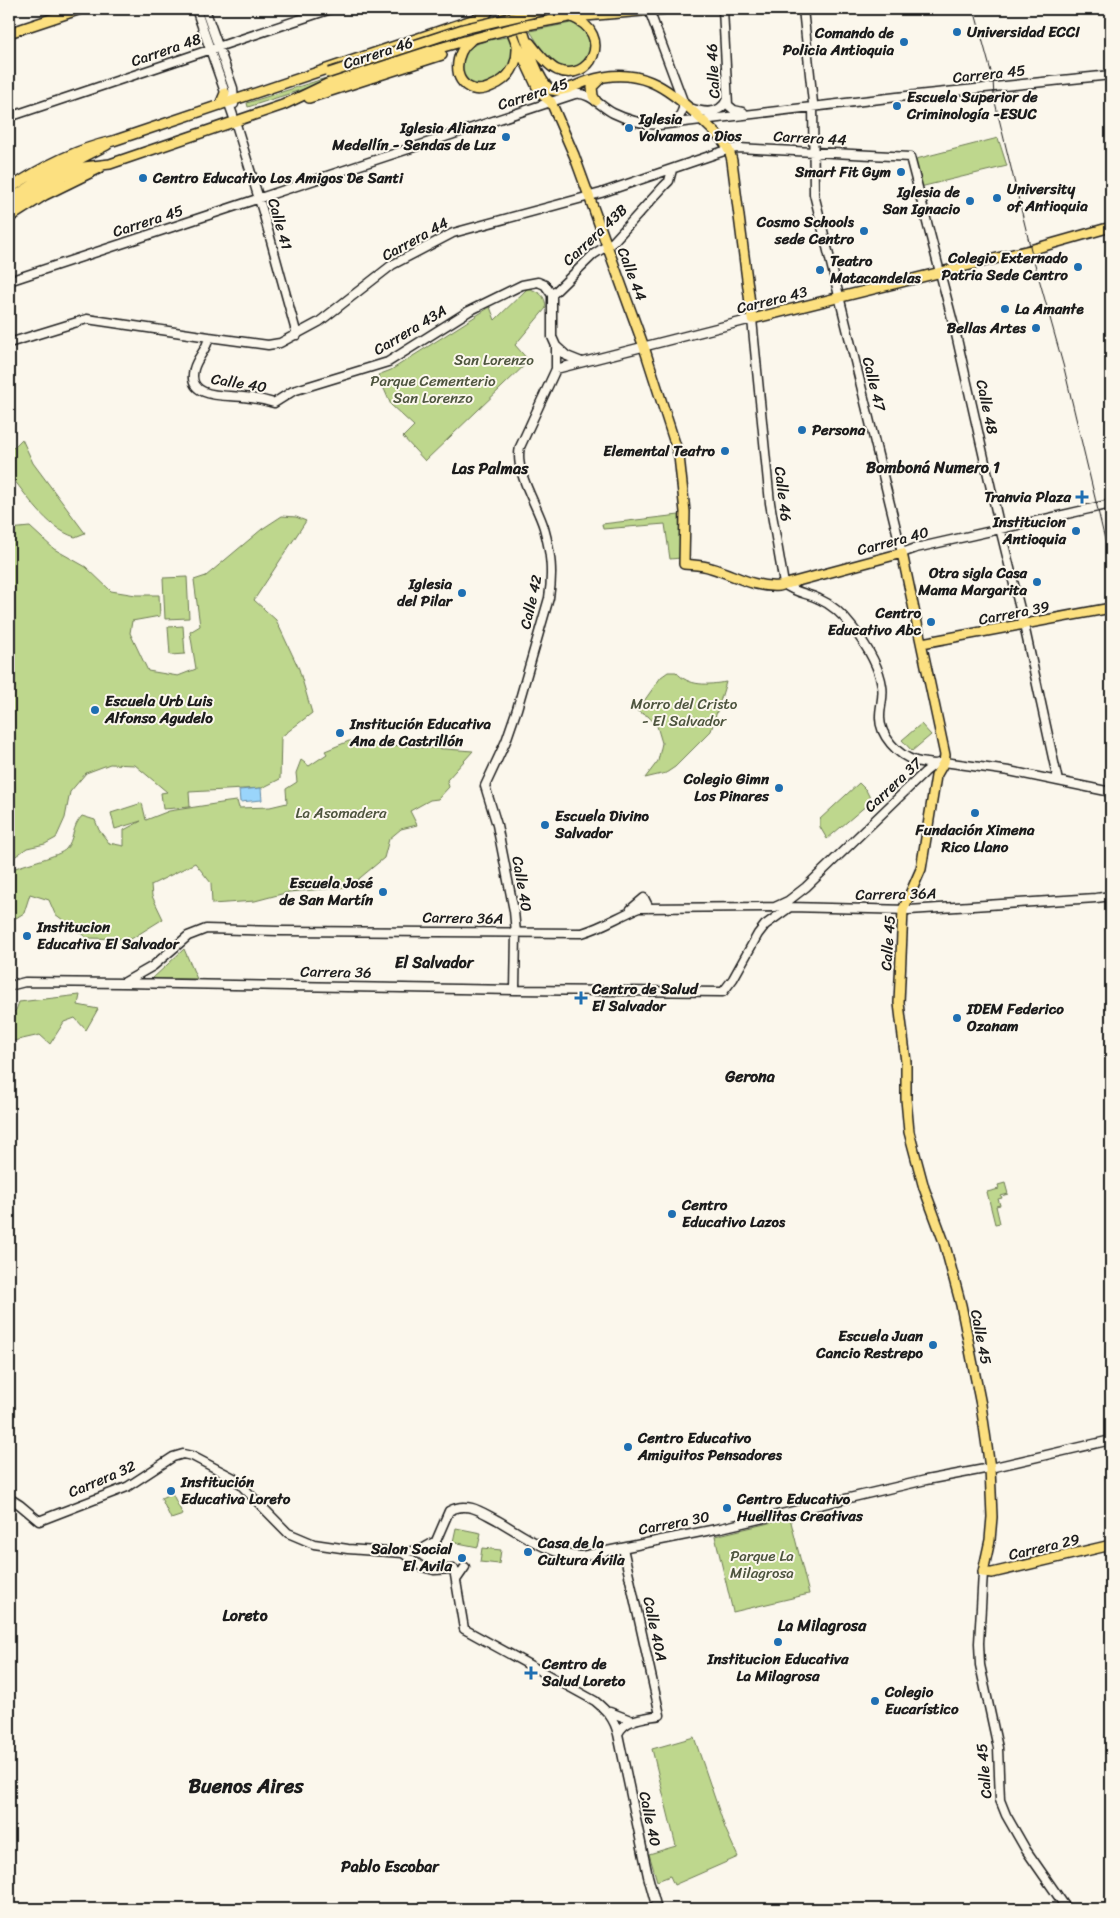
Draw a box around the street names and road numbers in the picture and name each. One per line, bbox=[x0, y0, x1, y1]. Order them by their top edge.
street label: Carrera 48 bbox=[127, 26, 205, 74]
street label: Carrera 46 bbox=[340, 29, 416, 77]
street label: Calle 46 bbox=[699, 43, 727, 99]
street label: Carrera 45 bbox=[951, 57, 1027, 91]
street label: Carrera 45 bbox=[494, 70, 572, 118]
street label: Carrera 44 bbox=[773, 123, 847, 153]
street label: Calle 41 bbox=[260, 195, 300, 253]
street label: Carrera 45 bbox=[109, 197, 187, 245]
street label: Carrera 43B bbox=[556, 197, 634, 272]
street label: Carrera 44 bbox=[377, 210, 453, 268]
street label: Calle 44 bbox=[610, 243, 654, 305]
street label: Carrera 43 bbox=[734, 279, 810, 321]
street label: Carrera 43A bbox=[368, 298, 452, 362]
street label: Calle 47 bbox=[855, 354, 894, 415]
street label: Calle 40 bbox=[209, 366, 269, 400]
street label: Calle 48 bbox=[969, 377, 1005, 437]
street label: Calle 46 bbox=[767, 465, 799, 523]
street label: Carrera 40 bbox=[854, 519, 932, 563]
street label: Calle 42 bbox=[512, 572, 550, 632]
street label: Carrera 39 bbox=[976, 593, 1052, 633]
street label: Carrera 37 bbox=[858, 750, 929, 819]
street label: Calle 40 bbox=[504, 854, 540, 914]
street label: Carrera 36A bbox=[855, 880, 937, 908]
street label: Carrera 36A bbox=[422, 904, 504, 932]
street label: Calle 45 bbox=[873, 914, 903, 972]
street label: Carrera 36 bbox=[300, 958, 372, 986]
street label: Calle 45 bbox=[963, 1307, 999, 1367]
street label: Carrera 32 bbox=[64, 1453, 140, 1505]
street label: Carrera 30 bbox=[636, 1503, 712, 1543]
street label: Carrera 29 bbox=[1006, 1526, 1082, 1568]
street label: Calle 40A bbox=[635, 1594, 675, 1664]
street label: Calle 45 bbox=[969, 1742, 999, 1800]
street label: Calle 40 bbox=[631, 1789, 669, 1849]

